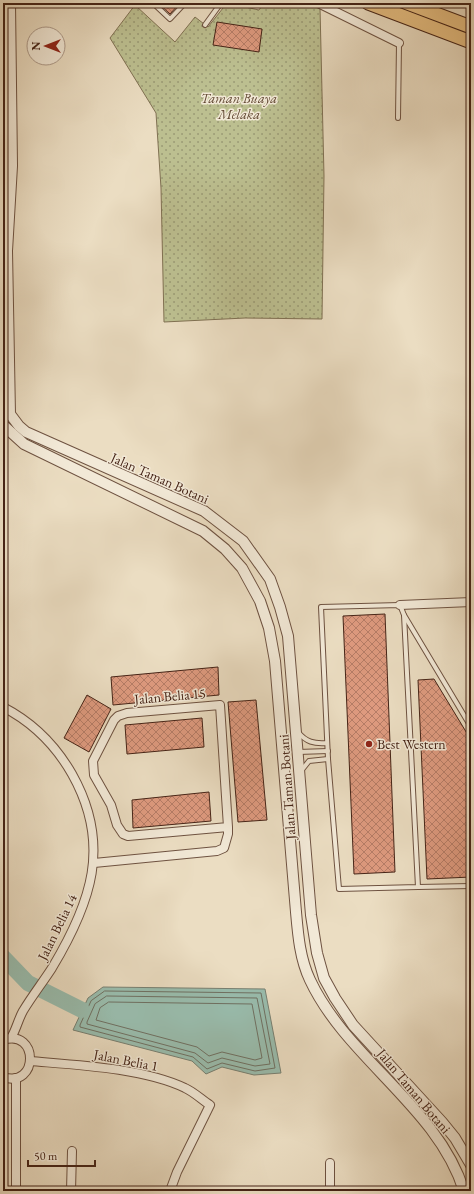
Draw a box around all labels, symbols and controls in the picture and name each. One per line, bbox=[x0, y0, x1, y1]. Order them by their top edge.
north arrow bbox=[26, 26, 66, 66]
text: N bbox=[29, 41, 43, 50]
park label: Taman Buaya Melaka bbox=[201, 89, 277, 123]
street label: Jalan Taman Botani bbox=[107, 448, 212, 508]
street label: Jalan Belia 15 bbox=[132, 684, 207, 708]
street label: Jalan Taman Botani bbox=[274, 733, 300, 841]
place label: Best Western bbox=[377, 735, 446, 753]
marker: Best Western bbox=[364, 739, 374, 749]
street label: Jalan Belia 14 bbox=[33, 891, 81, 964]
street label: Jalan Taman Botani bbox=[373, 1044, 455, 1138]
street label: Jalan Belia 1 bbox=[91, 1045, 160, 1075]
scale bar bbox=[28, 1142, 95, 1168]
text: 50 m bbox=[34, 1148, 58, 1164]

